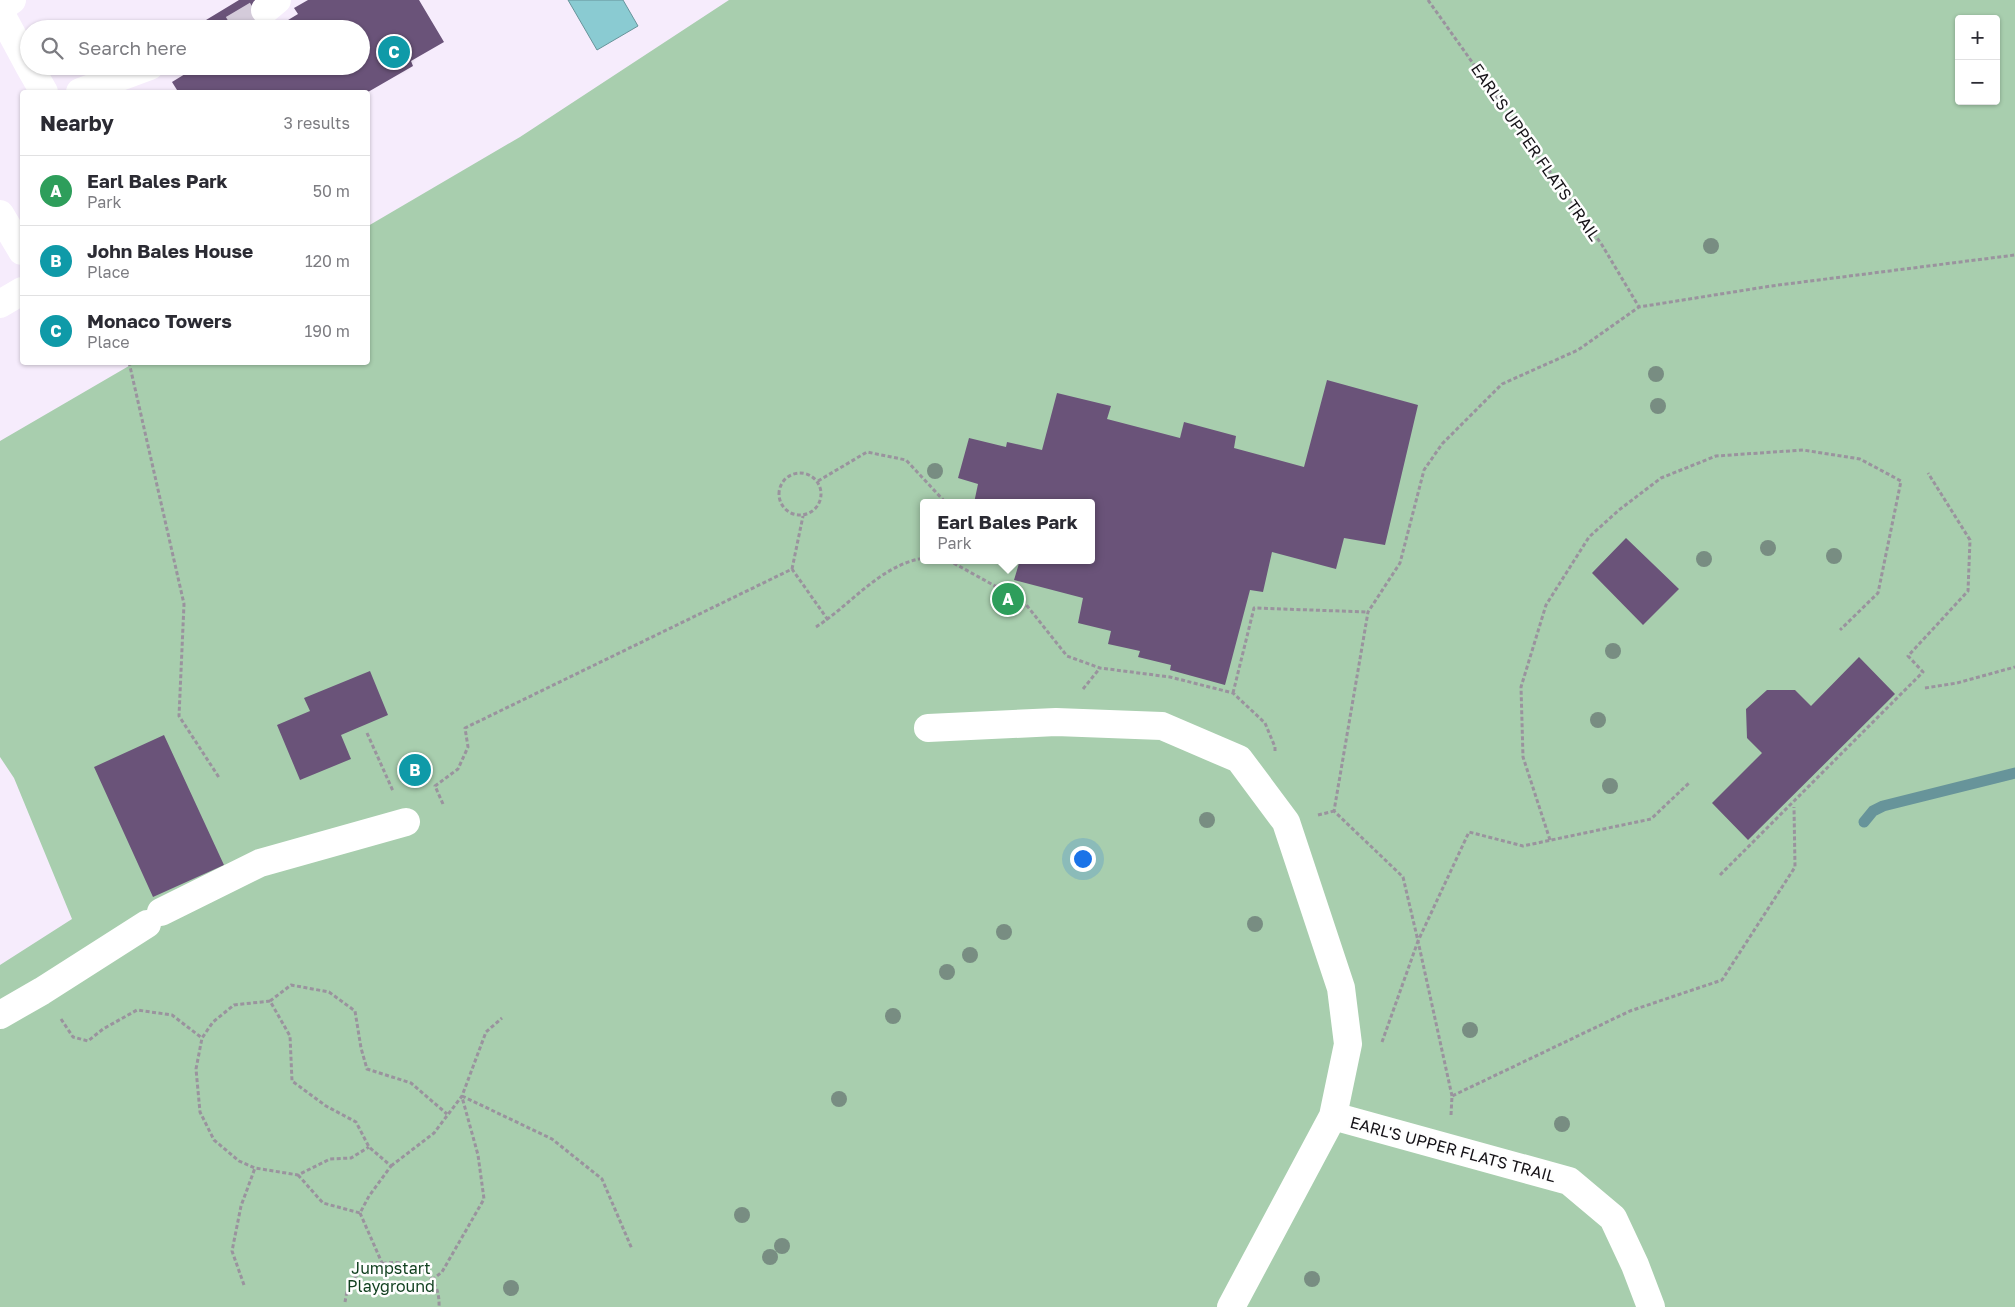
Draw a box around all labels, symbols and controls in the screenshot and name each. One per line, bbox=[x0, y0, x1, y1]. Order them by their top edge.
map controls bbox=[1955, 15, 2000, 105]
button: + bbox=[1955, 15, 2000, 60]
search box bbox=[20, 20, 370, 75]
pin: C bbox=[378, 33, 410, 71]
icon: search bbox=[38, 34, 66, 62]
text: Search here bbox=[78, 36, 187, 59]
street label: EARL'S UPPER FLATS TRAIL bbox=[1467, 59, 1605, 245]
button: − bbox=[1955, 60, 2000, 105]
text: Nearby bbox=[40, 110, 114, 136]
text: 3 results bbox=[283, 113, 350, 133]
text: Earl Bales Park bbox=[87, 169, 228, 192]
text: A bbox=[50, 181, 62, 201]
text: 50 m bbox=[313, 181, 350, 201]
text: Park bbox=[87, 192, 122, 212]
text: John Bales House bbox=[87, 239, 253, 262]
text: B bbox=[50, 251, 62, 271]
text: 120 m bbox=[305, 251, 350, 271]
text: Place bbox=[87, 262, 130, 282]
text: Monaco Towers bbox=[87, 309, 232, 332]
text: C bbox=[50, 321, 62, 341]
text: 190 m bbox=[304, 321, 350, 341]
text: Place bbox=[87, 332, 130, 352]
popup bbox=[920, 499, 1095, 564]
text: Earl Bales Park bbox=[937, 510, 1078, 533]
text: Park bbox=[937, 533, 972, 553]
pin: A bbox=[992, 580, 1024, 618]
pin: B bbox=[399, 751, 431, 789]
your location bbox=[1070, 846, 1096, 872]
street label: EARL'S UPPER FLATS TRAIL bbox=[1348, 1112, 1558, 1186]
park label: Jumpstart Playground bbox=[347, 1258, 435, 1296]

